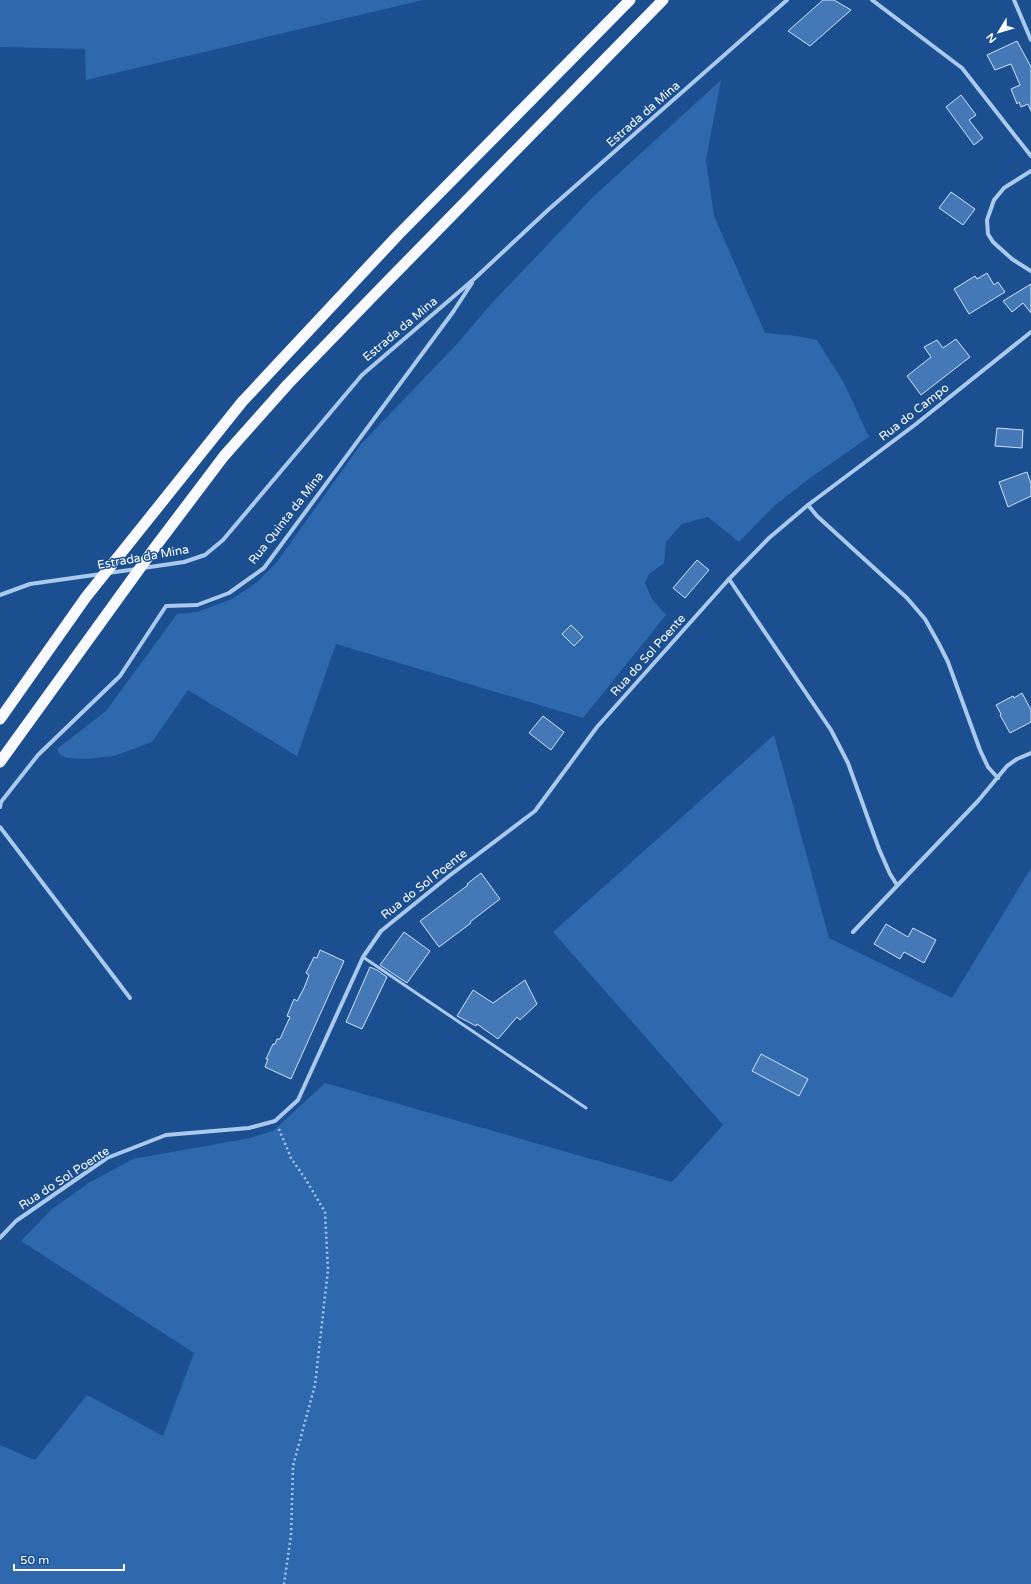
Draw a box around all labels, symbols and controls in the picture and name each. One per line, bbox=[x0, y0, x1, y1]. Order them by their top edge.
north arrow bbox=[979, 12, 1019, 52]
text: N bbox=[984, 30, 999, 45]
street label: Estrada da Mina bbox=[603, 78, 683, 150]
street label: Estrada da Mina bbox=[360, 294, 440, 364]
street label: Rua do Campo bbox=[876, 380, 952, 444]
street label: Rua Quinta da Mina bbox=[246, 469, 326, 567]
street label: Estrada da Mina bbox=[96, 542, 190, 572]
street label: Rua do Sol Poente bbox=[608, 611, 688, 699]
street label: Rua do Sol Poente bbox=[378, 846, 470, 922]
street label: Rua do Sol Poente bbox=[16, 1143, 112, 1212]
scale bar bbox=[14, 1546, 124, 1572]
text: 50 m bbox=[20, 1553, 49, 1567]

